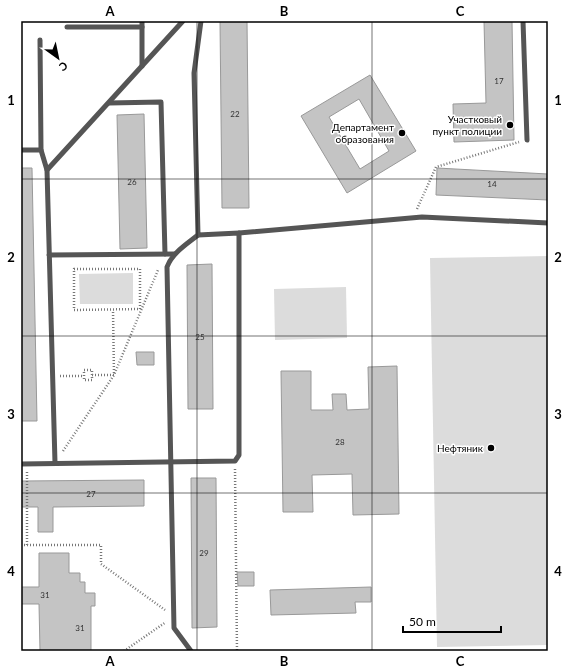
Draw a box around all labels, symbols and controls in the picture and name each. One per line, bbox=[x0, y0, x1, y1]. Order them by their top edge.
text: A bbox=[104, 3, 115, 19]
text: B bbox=[280, 3, 289, 19]
text: C bbox=[456, 3, 465, 19]
north arrow bbox=[38, 38, 78, 78]
text: С bbox=[57, 59, 70, 75]
house number: 17 bbox=[494, 76, 504, 86]
text: 1 bbox=[7, 92, 15, 108]
text: 1 bbox=[554, 92, 562, 108]
house number: 22 bbox=[230, 109, 240, 119]
place label: Участковый пункт полиции bbox=[432, 113, 502, 137]
marker: Участковый пункт полиции bbox=[505, 120, 515, 130]
place label: Департамент образования bbox=[332, 121, 394, 145]
marker: Департамент образования bbox=[397, 128, 407, 138]
house number: 26 bbox=[127, 177, 137, 187]
house number: 14 bbox=[487, 179, 497, 189]
text: 2 bbox=[7, 249, 15, 265]
text: 2 bbox=[554, 249, 562, 265]
house number: 25 bbox=[195, 332, 205, 342]
text: 3 bbox=[7, 406, 15, 422]
text: 3 bbox=[554, 406, 562, 422]
house number: 28 bbox=[335, 437, 345, 447]
place label: Нефтяник bbox=[437, 442, 484, 454]
marker: Нефтяник bbox=[486, 443, 496, 453]
house number: 27 bbox=[86, 489, 96, 499]
house number: 29 bbox=[199, 548, 209, 558]
text: 4 bbox=[7, 563, 15, 579]
text: 4 bbox=[554, 563, 562, 579]
house number: 31 bbox=[40, 590, 50, 600]
scale bar bbox=[403, 608, 501, 634]
text: 50 m bbox=[409, 614, 436, 629]
house number: 31 bbox=[75, 623, 85, 633]
text: A bbox=[104, 653, 115, 669]
text: B bbox=[280, 653, 289, 669]
text: C bbox=[456, 653, 465, 669]

